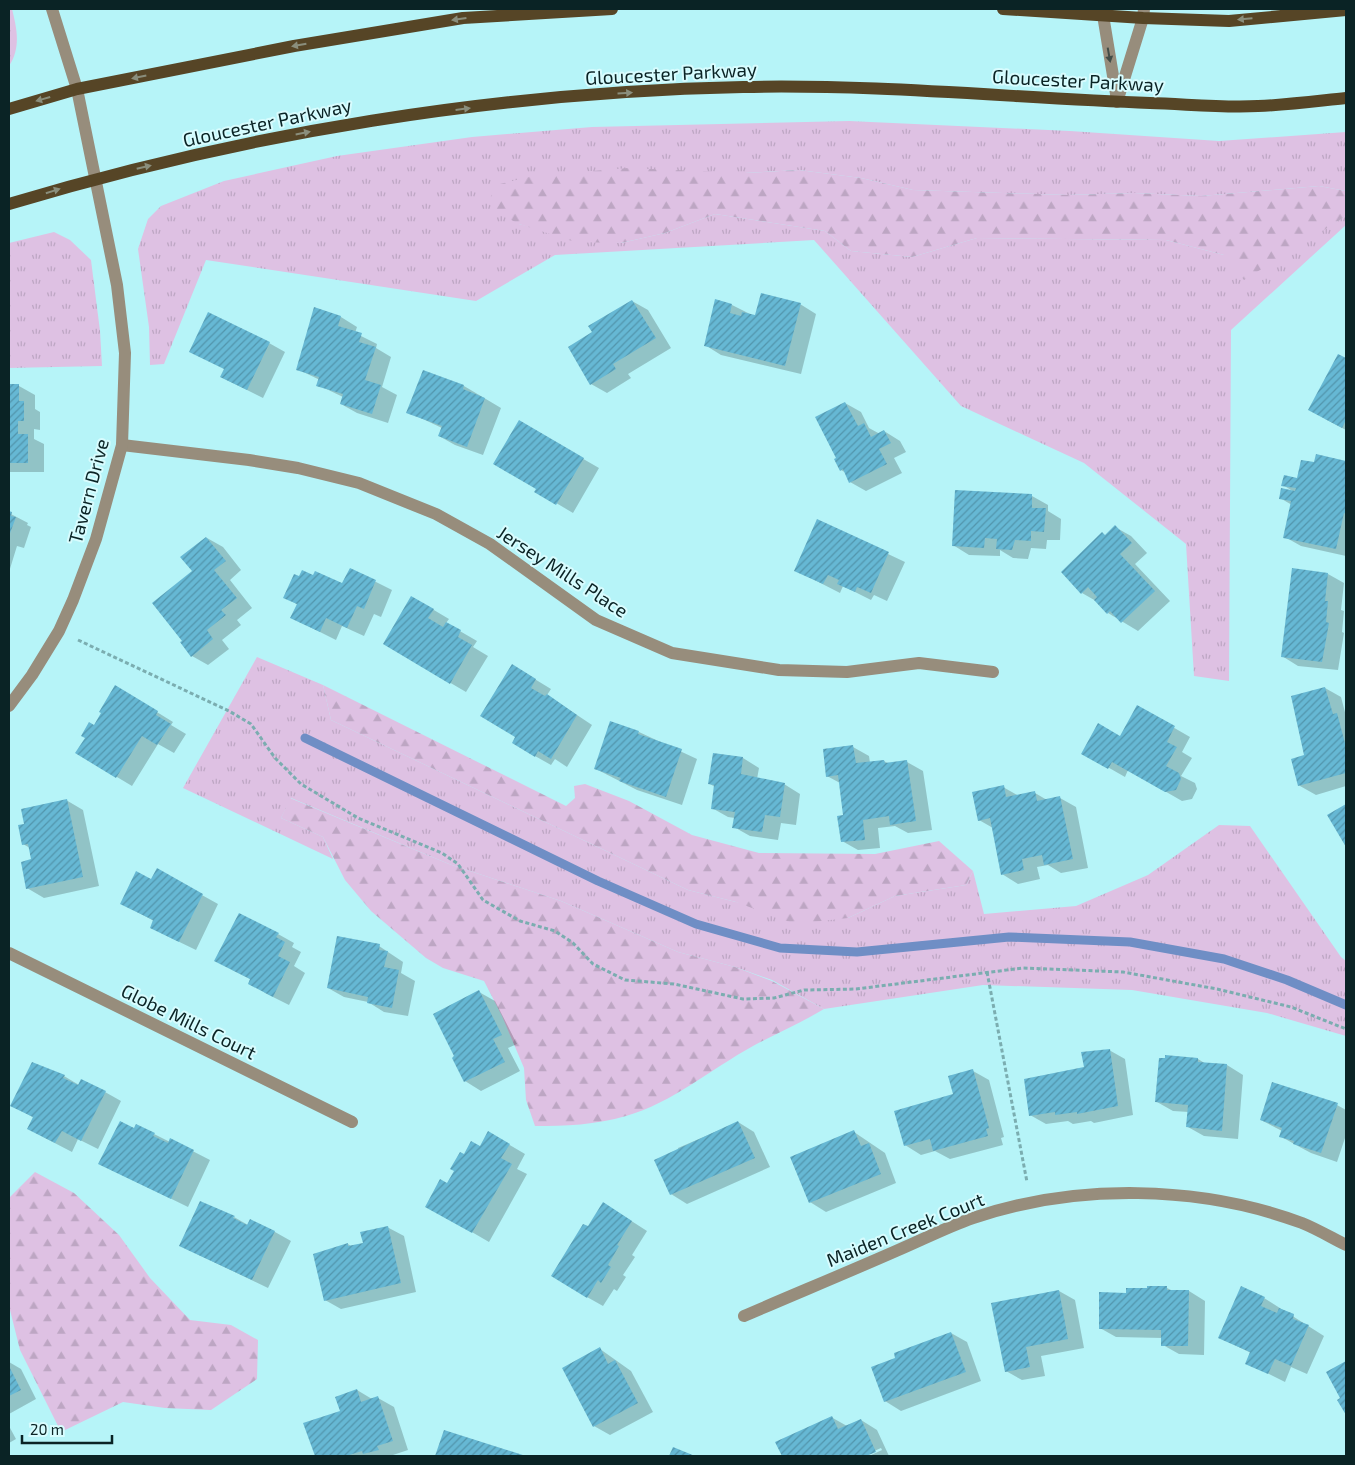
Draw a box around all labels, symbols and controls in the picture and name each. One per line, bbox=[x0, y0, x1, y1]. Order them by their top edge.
one-way arrow bbox=[451, 15, 467, 23]
one-way arrow bbox=[1237, 15, 1253, 23]
one-way arrow bbox=[290, 42, 306, 50]
one-way arrow bbox=[1105, 48, 1113, 64]
street label: Gloucester Parkway bbox=[585, 57, 757, 89]
street label: Gloucester Parkway bbox=[992, 64, 1164, 96]
one-way arrow bbox=[131, 73, 147, 81]
one-way arrow bbox=[617, 89, 633, 97]
street label: Gloucester Parkway bbox=[180, 93, 354, 151]
one-way arrow bbox=[35, 96, 50, 104]
one-way arrow bbox=[456, 105, 472, 113]
one-way arrow bbox=[295, 129, 310, 137]
one-way arrow bbox=[136, 163, 151, 171]
one-way arrow bbox=[45, 187, 60, 195]
street label: Tavern Drive bbox=[63, 436, 113, 546]
street label: Jersey Mills Place bbox=[493, 520, 633, 622]
street label: Globe Mills Court bbox=[118, 978, 260, 1064]
street label: Maiden Creek Court bbox=[823, 1187, 987, 1271]
scale bar bbox=[22, 1412, 112, 1444]
text: 20 m bbox=[30, 1420, 64, 1438]

